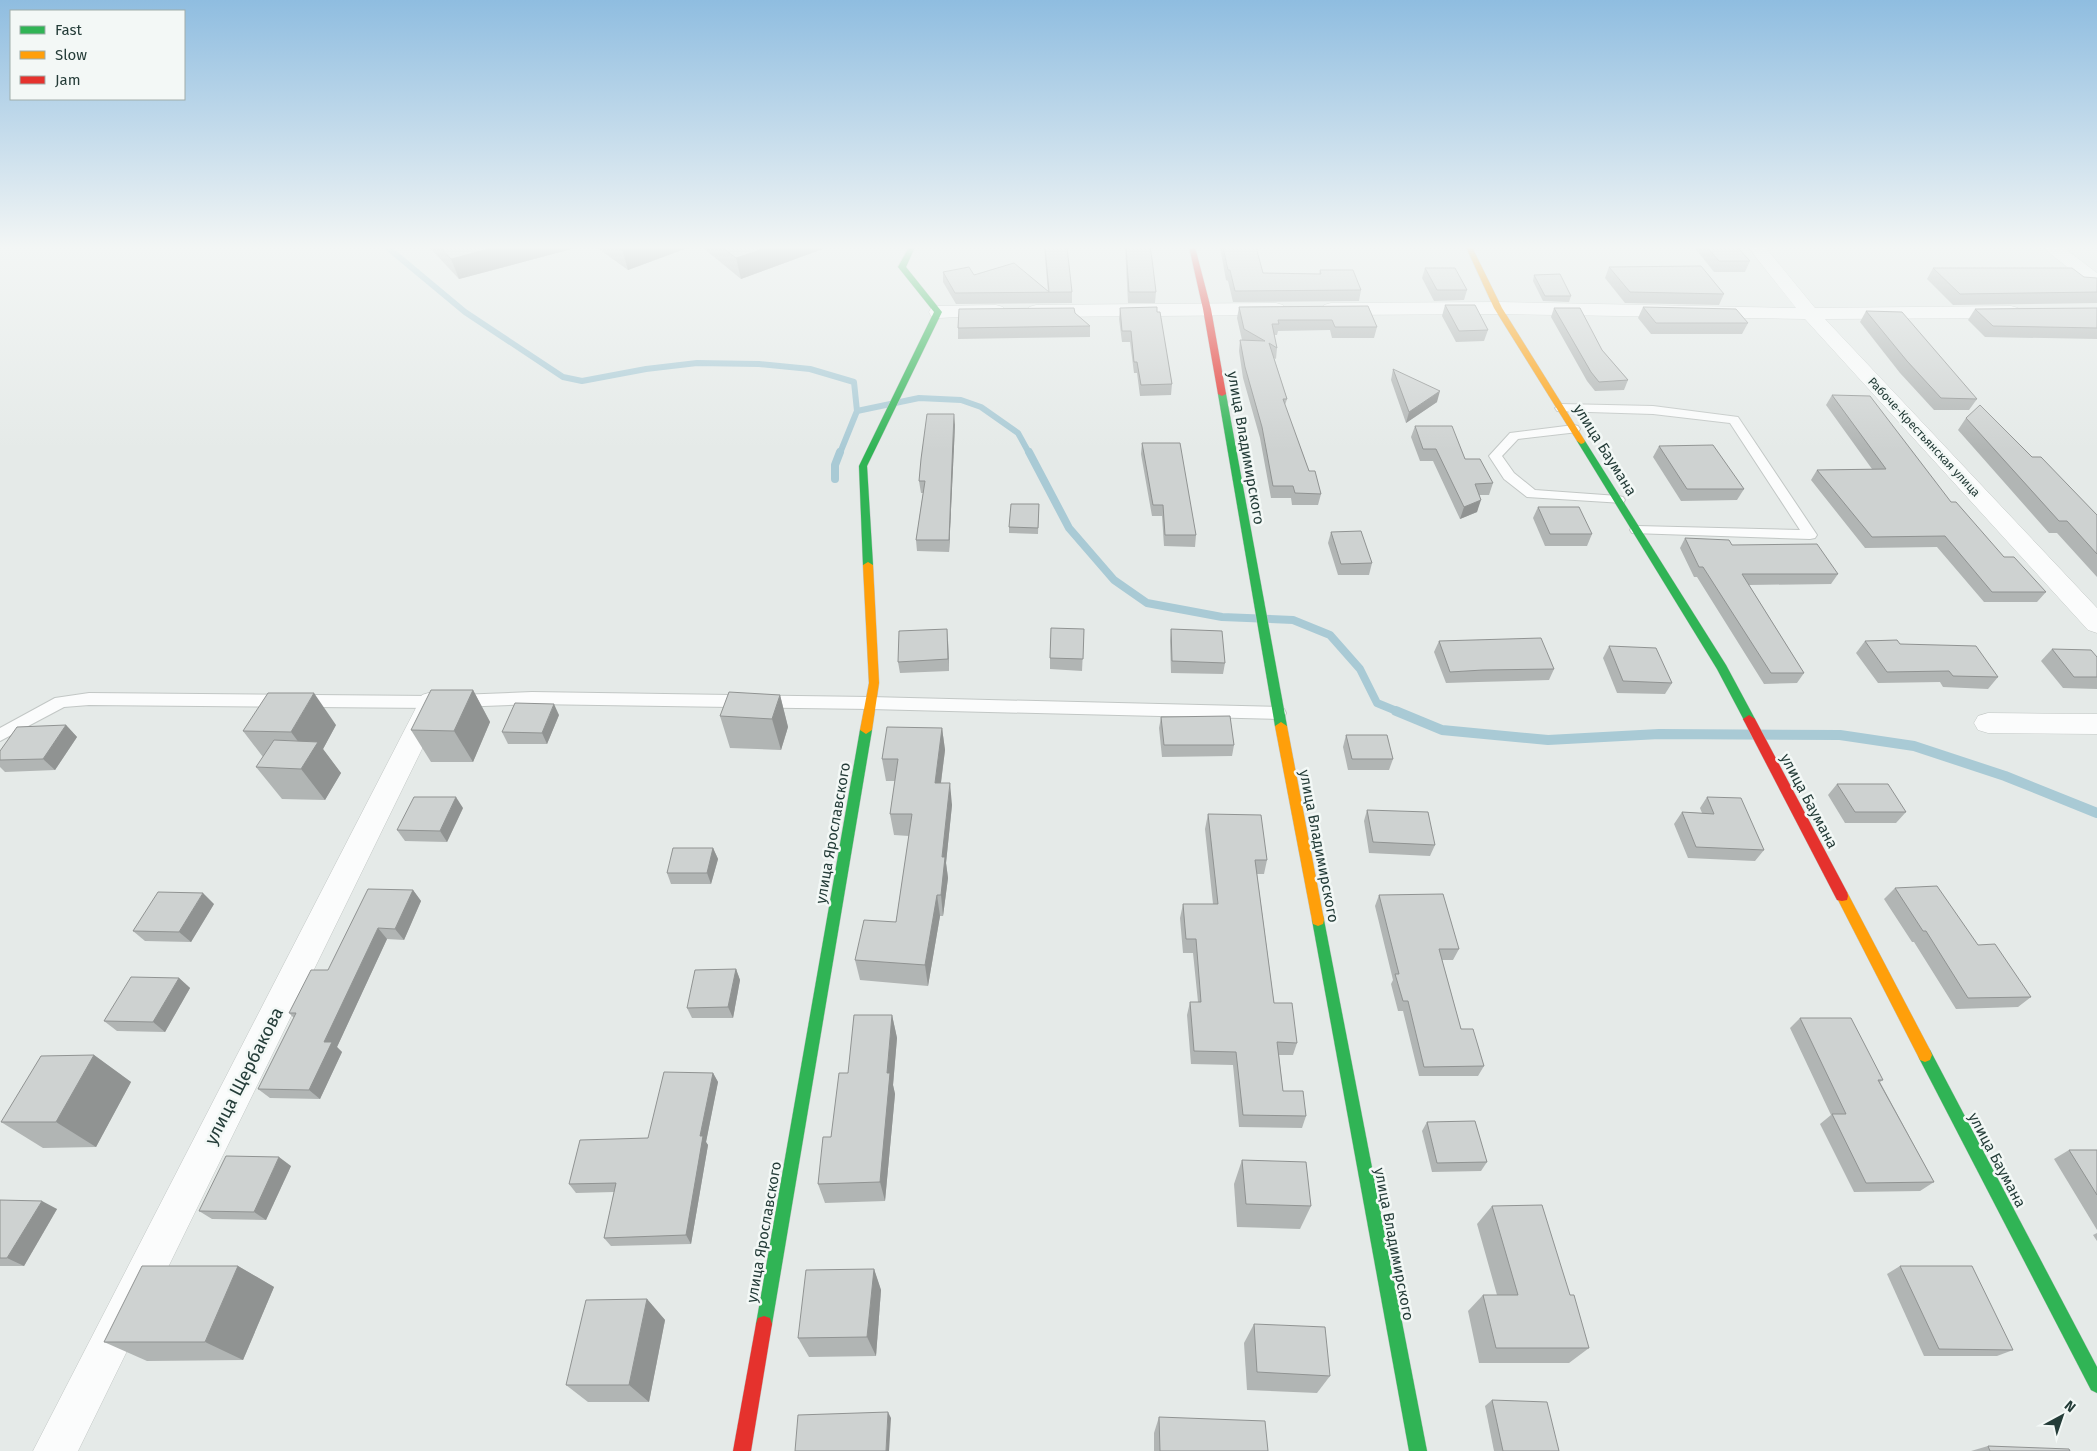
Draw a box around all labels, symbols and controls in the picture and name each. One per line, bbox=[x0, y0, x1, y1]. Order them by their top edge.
legend bbox=[10, 10, 185, 100]
text: Fast bbox=[55, 21, 82, 39]
text: Slow bbox=[55, 46, 87, 64]
text: Jam bbox=[55, 71, 81, 89]
street label: улица Владимирского bbox=[1224, 370, 1268, 526]
street label: Рабоче-Крестьянская улица bbox=[1865, 374, 1983, 500]
street label: улица Баумана bbox=[1570, 401, 1640, 499]
street label: улица Баумана bbox=[1776, 750, 1842, 852]
street label: улица Ярославского bbox=[812, 761, 854, 905]
street label: улица Владимирского bbox=[1295, 768, 1343, 924]
street label: улица Щербакова bbox=[200, 1003, 288, 1149]
street label: улица Баумана bbox=[1964, 1109, 2030, 1211]
street label: улица Ярославского bbox=[743, 1160, 785, 1304]
street label: улица Владимирского bbox=[1370, 1166, 1418, 1322]
north arrow bbox=[2037, 1391, 2087, 1441]
text: N bbox=[2061, 1397, 2079, 1416]

